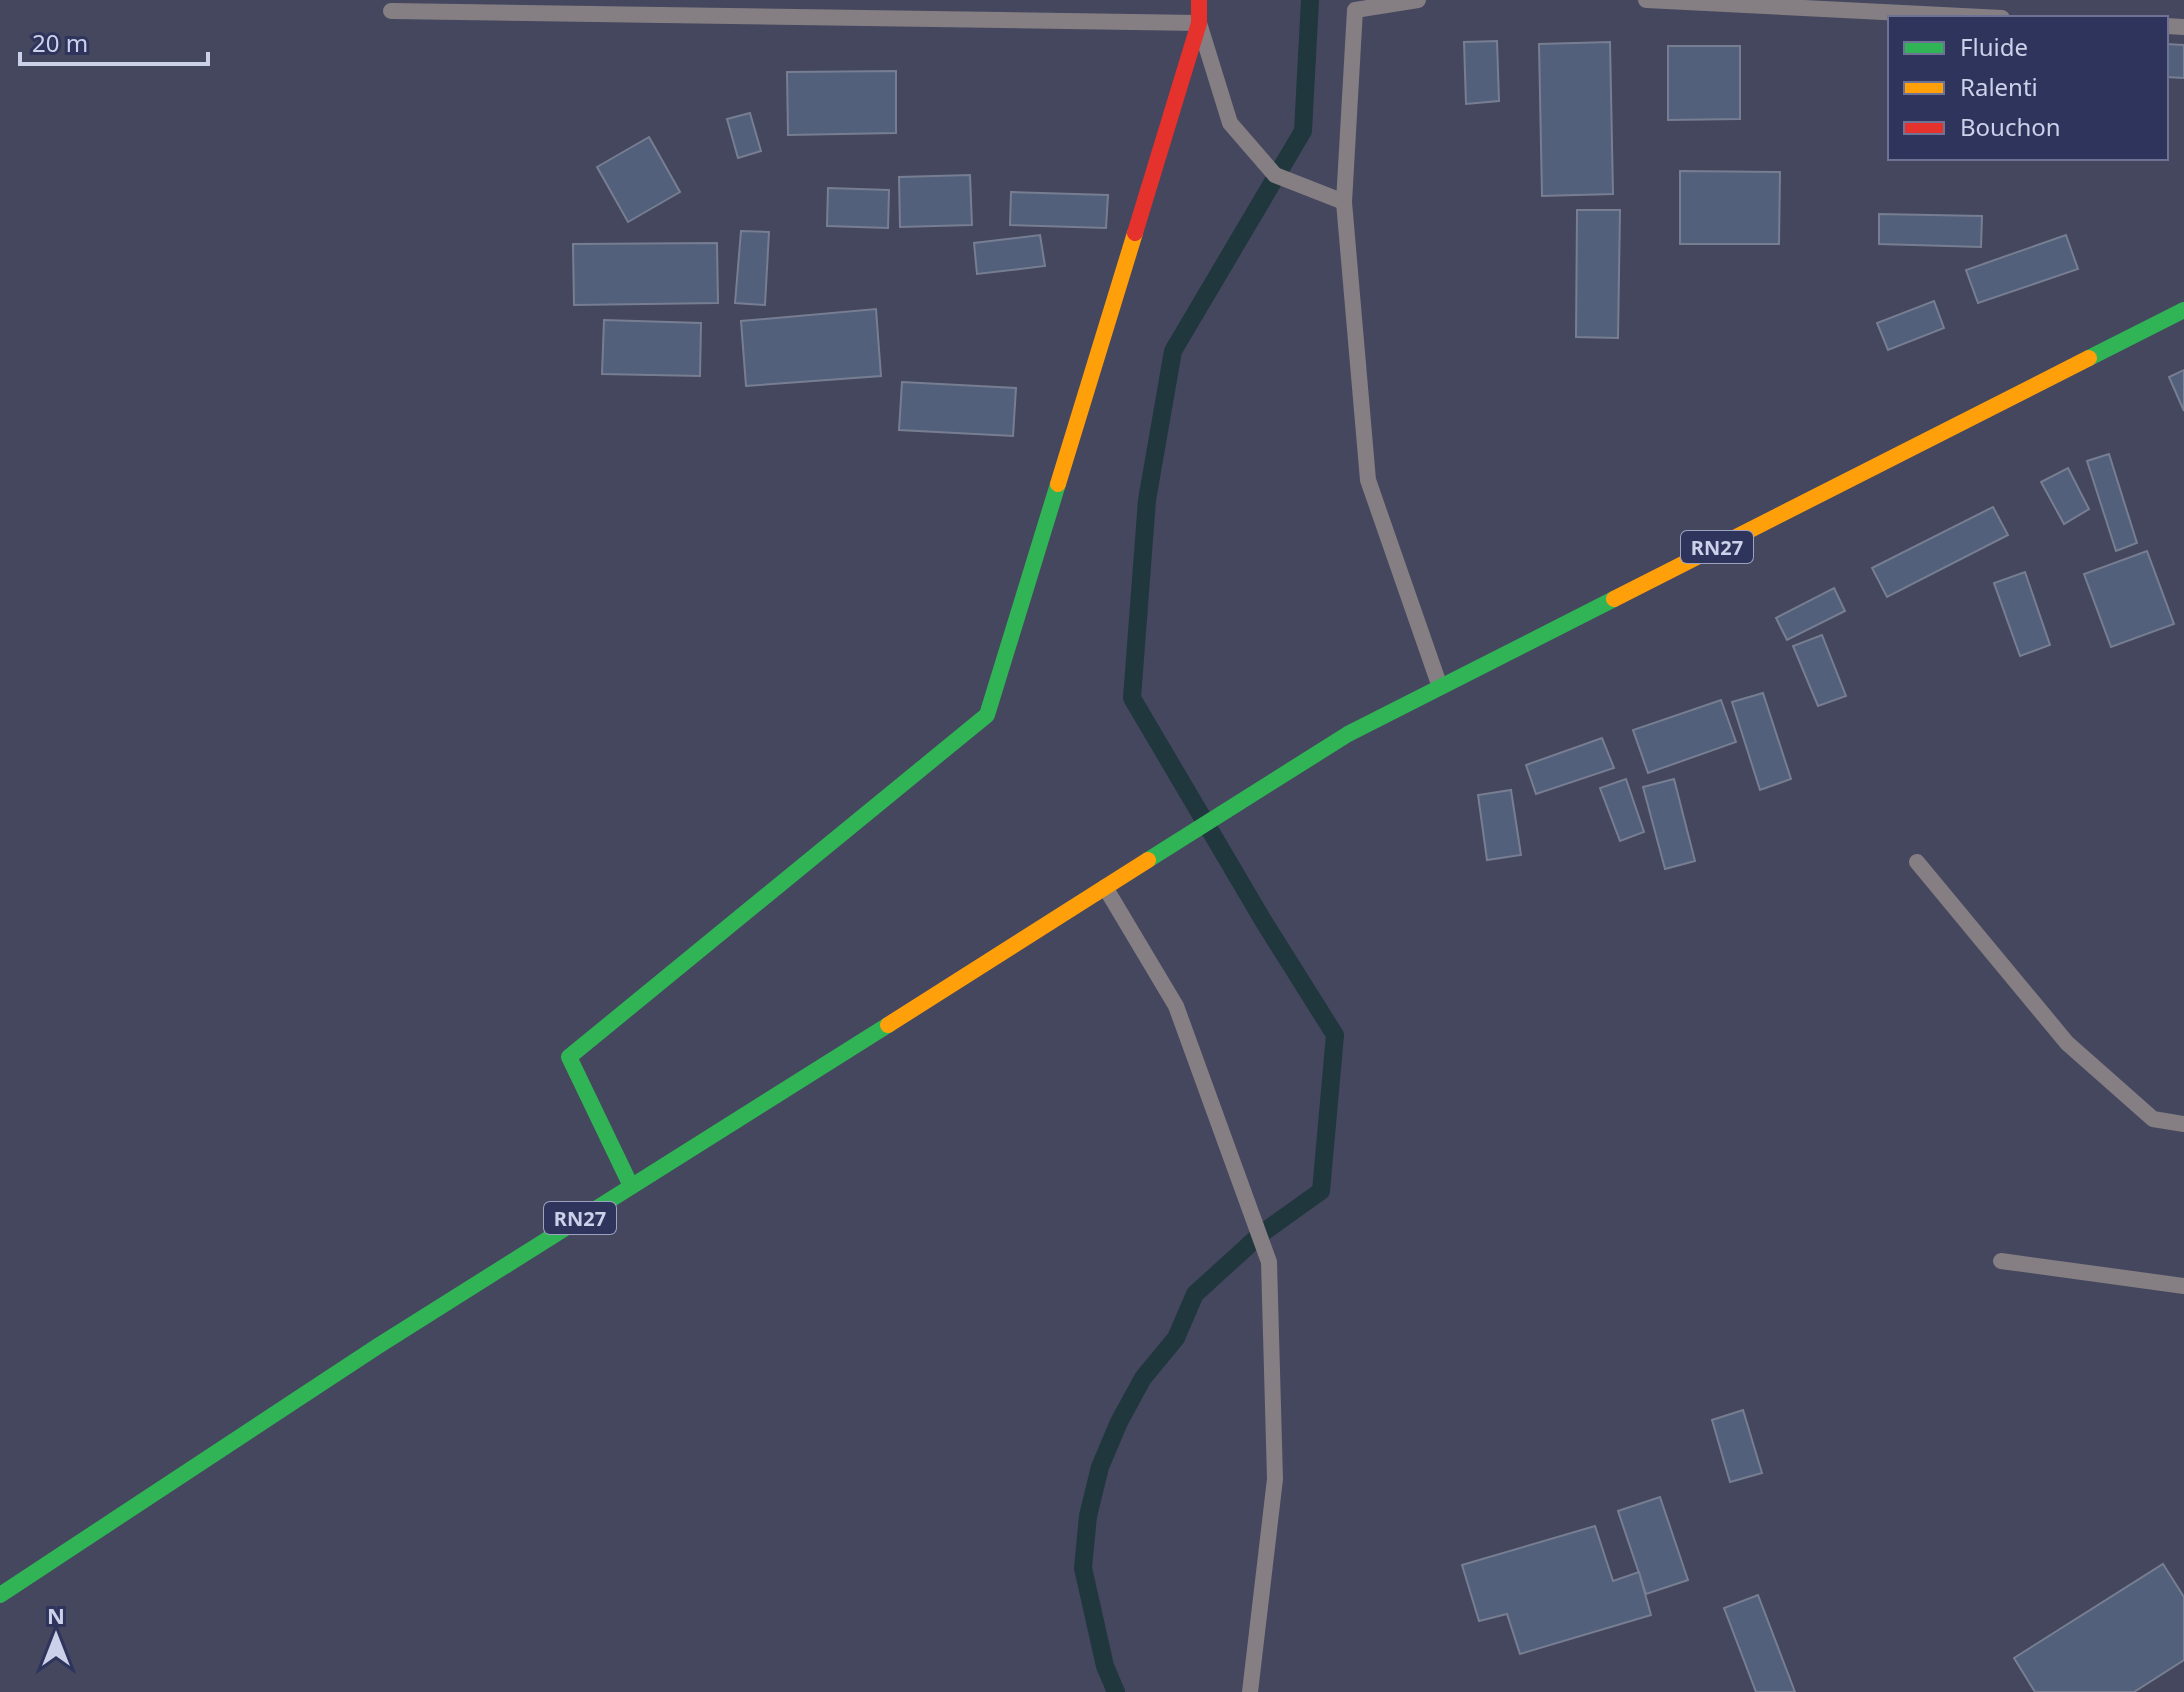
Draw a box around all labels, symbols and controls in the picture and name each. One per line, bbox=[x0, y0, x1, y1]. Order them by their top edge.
scale bar bbox=[20, 16, 208, 66]
legend bbox=[1888, 16, 2168, 160]
text: 20 m bbox=[32, 26, 88, 59]
text: Fluide bbox=[1960, 30, 2028, 63]
text: Ralenti bbox=[1960, 70, 2038, 103]
text: Bouchon bbox=[1960, 110, 2061, 143]
road number: RN27 bbox=[1681, 531, 1753, 563]
road number: RN27 bbox=[544, 1202, 616, 1234]
north arrow bbox=[16, 1596, 96, 1676]
text: N bbox=[47, 1600, 65, 1630]

